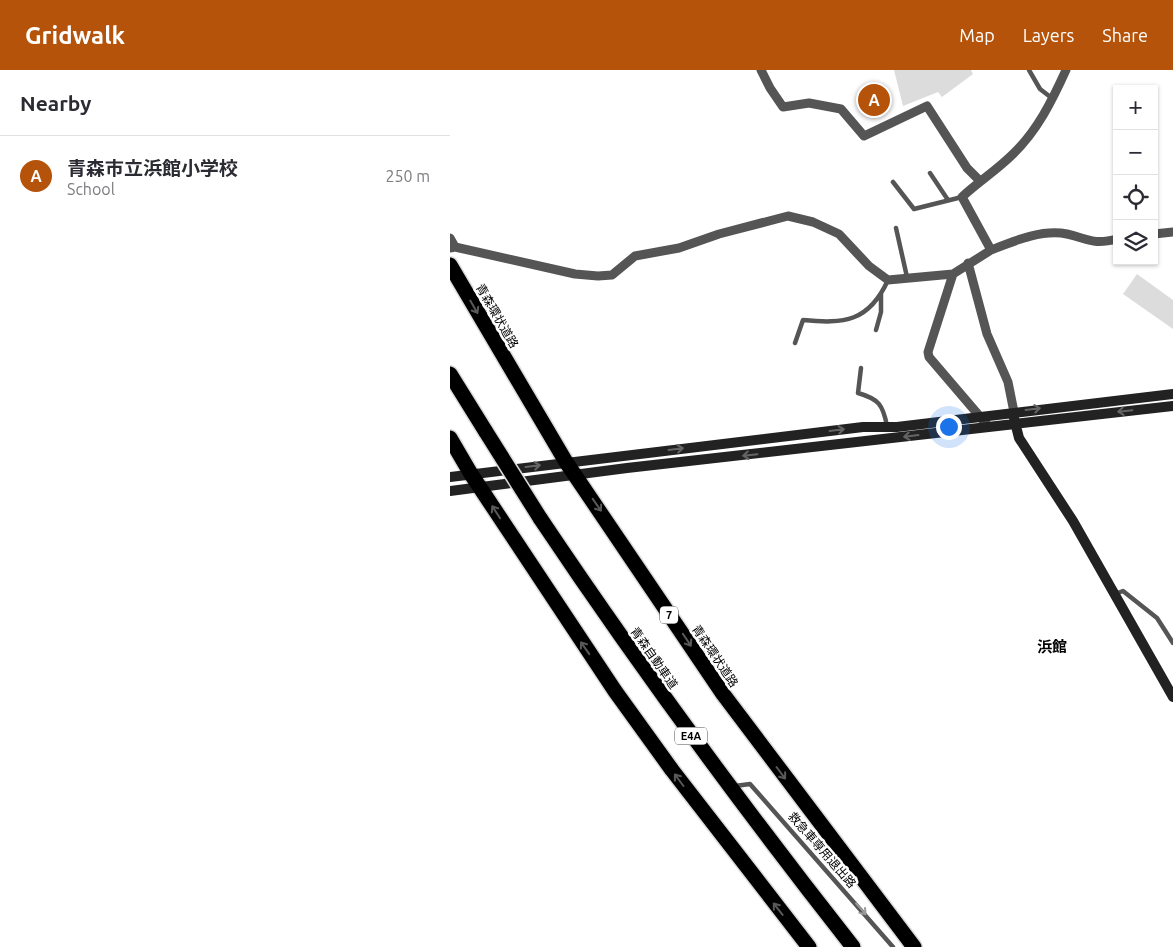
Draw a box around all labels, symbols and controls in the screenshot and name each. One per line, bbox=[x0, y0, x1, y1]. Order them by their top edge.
text: Gridwalk bbox=[25, 22, 125, 49]
text: Map bbox=[959, 25, 995, 45]
text: Layers bbox=[1023, 25, 1074, 45]
text: Share bbox=[1102, 25, 1148, 45]
pin: A bbox=[858, 81, 890, 119]
map controls bbox=[1113, 85, 1158, 265]
button: + bbox=[1113, 85, 1158, 130]
text: Nearby bbox=[20, 91, 91, 115]
button: − bbox=[1113, 130, 1158, 175]
text: 青森市立浜館小学校 bbox=[67, 157, 238, 179]
text: A bbox=[30, 167, 42, 185]
text: 250 m bbox=[385, 167, 430, 185]
button: locate bbox=[1113, 175, 1158, 220]
text: School bbox=[67, 180, 115, 198]
button: layers bbox=[1113, 220, 1158, 265]
street label: 青森環状道路 bbox=[474, 281, 521, 350]
one-way arrow bbox=[470, 300, 480, 314]
one-way arrow bbox=[1025, 404, 1041, 414]
one-way arrow bbox=[1117, 406, 1133, 416]
your location bbox=[936, 414, 962, 440]
one-way arrow bbox=[829, 425, 845, 435]
one-way arrow bbox=[903, 431, 919, 441]
one-way arrow bbox=[667, 444, 683, 454]
one-way arrow bbox=[742, 450, 758, 460]
one-way arrow bbox=[525, 461, 541, 471]
one-way arrow bbox=[592, 498, 602, 512]
one-way arrow bbox=[491, 505, 501, 519]
road number: 7 bbox=[660, 606, 678, 624]
street label: 青森環状道路 bbox=[690, 622, 741, 689]
street label: 青森自動車道 bbox=[628, 624, 680, 691]
one-way arrow bbox=[681, 633, 692, 647]
district label: 浜館 bbox=[1037, 638, 1067, 655]
one-way arrow bbox=[580, 641, 590, 655]
road number: E4A bbox=[675, 728, 707, 744]
one-way arrow bbox=[776, 766, 786, 780]
one-way arrow bbox=[674, 774, 685, 787]
street label: 救急車専用退出路 bbox=[786, 809, 859, 890]
one-way arrow bbox=[855, 902, 866, 915]
one-way arrow bbox=[773, 903, 784, 916]

